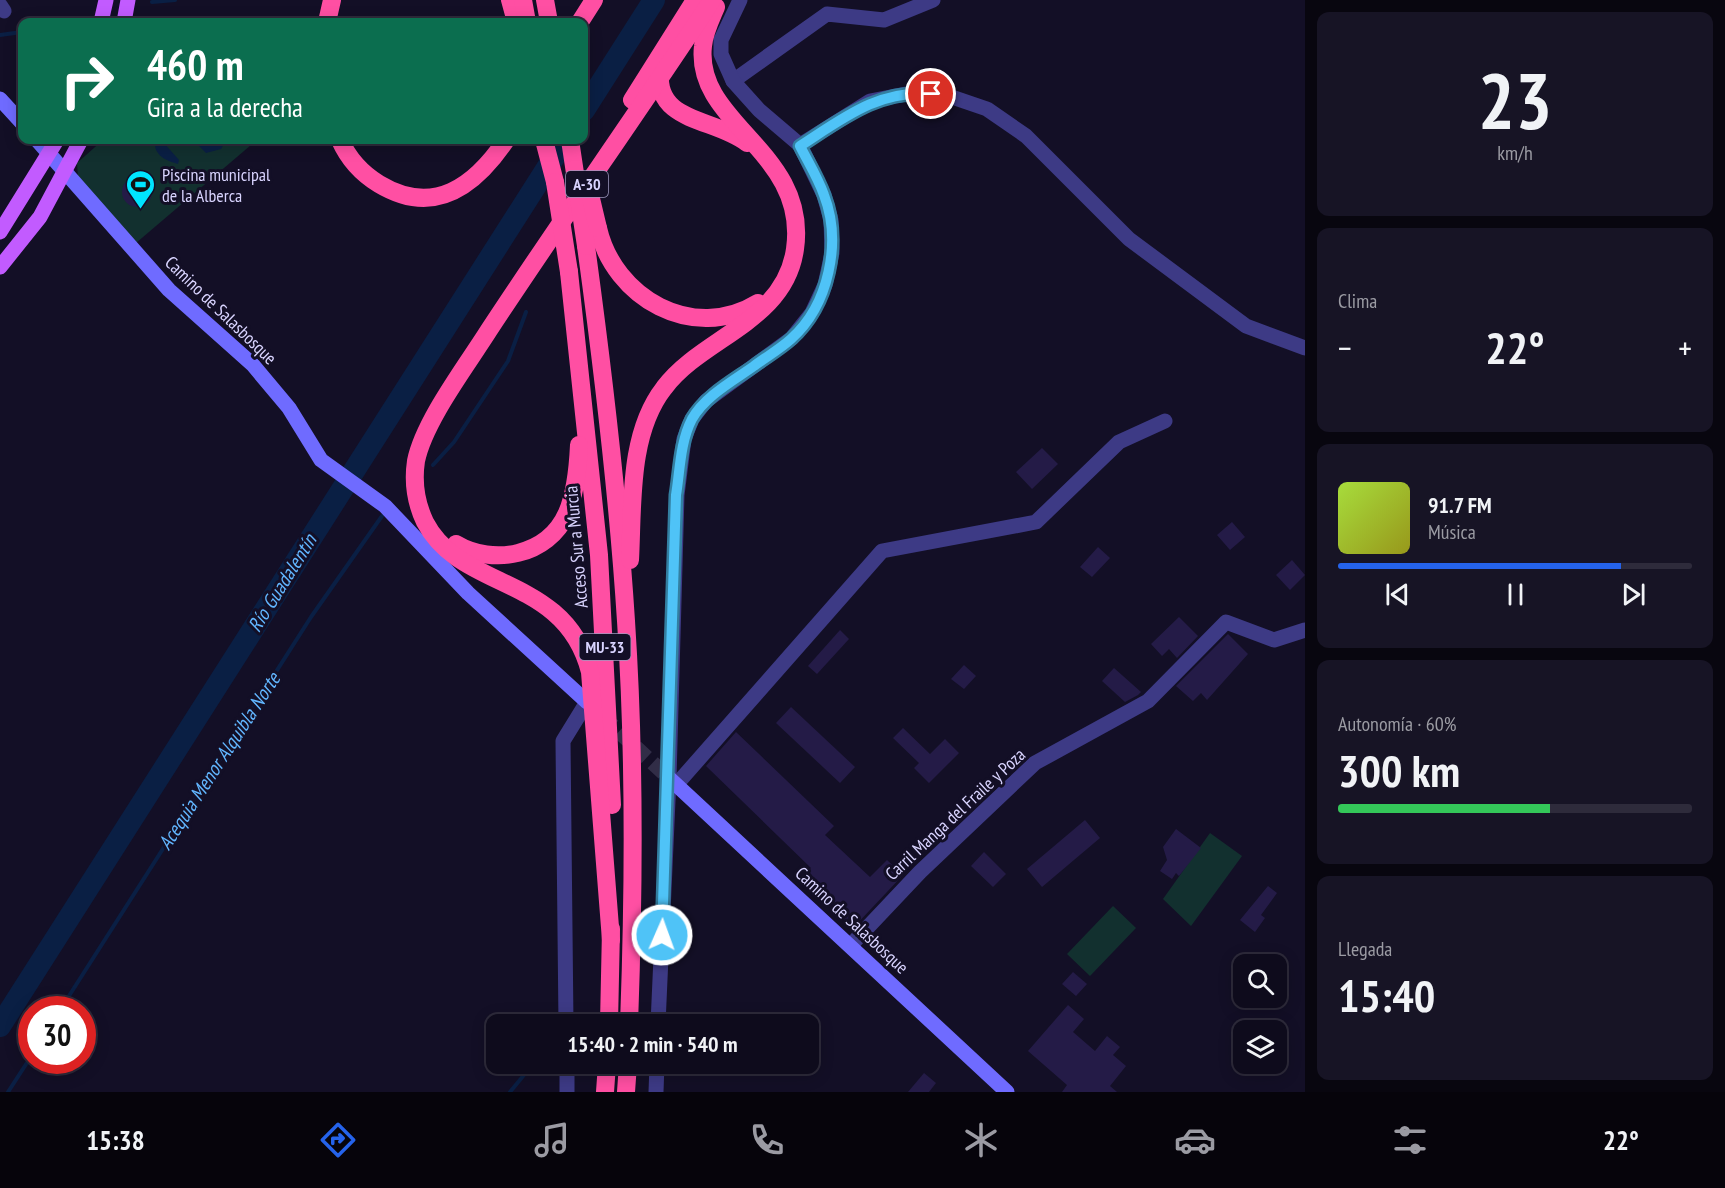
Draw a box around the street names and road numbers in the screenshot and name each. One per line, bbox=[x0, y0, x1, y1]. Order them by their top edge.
road number: A-30 bbox=[566, 171, 608, 197]
street label: Camino de Salasbosque bbox=[160, 251, 282, 369]
street label: Acceso Sur a Murcia bbox=[559, 485, 593, 609]
road number: MU-33 bbox=[580, 634, 630, 660]
street label: Carril Manga del Fraile y Poza bbox=[880, 743, 1030, 885]
street label: Camino de Salasbosque bbox=[791, 862, 913, 978]

